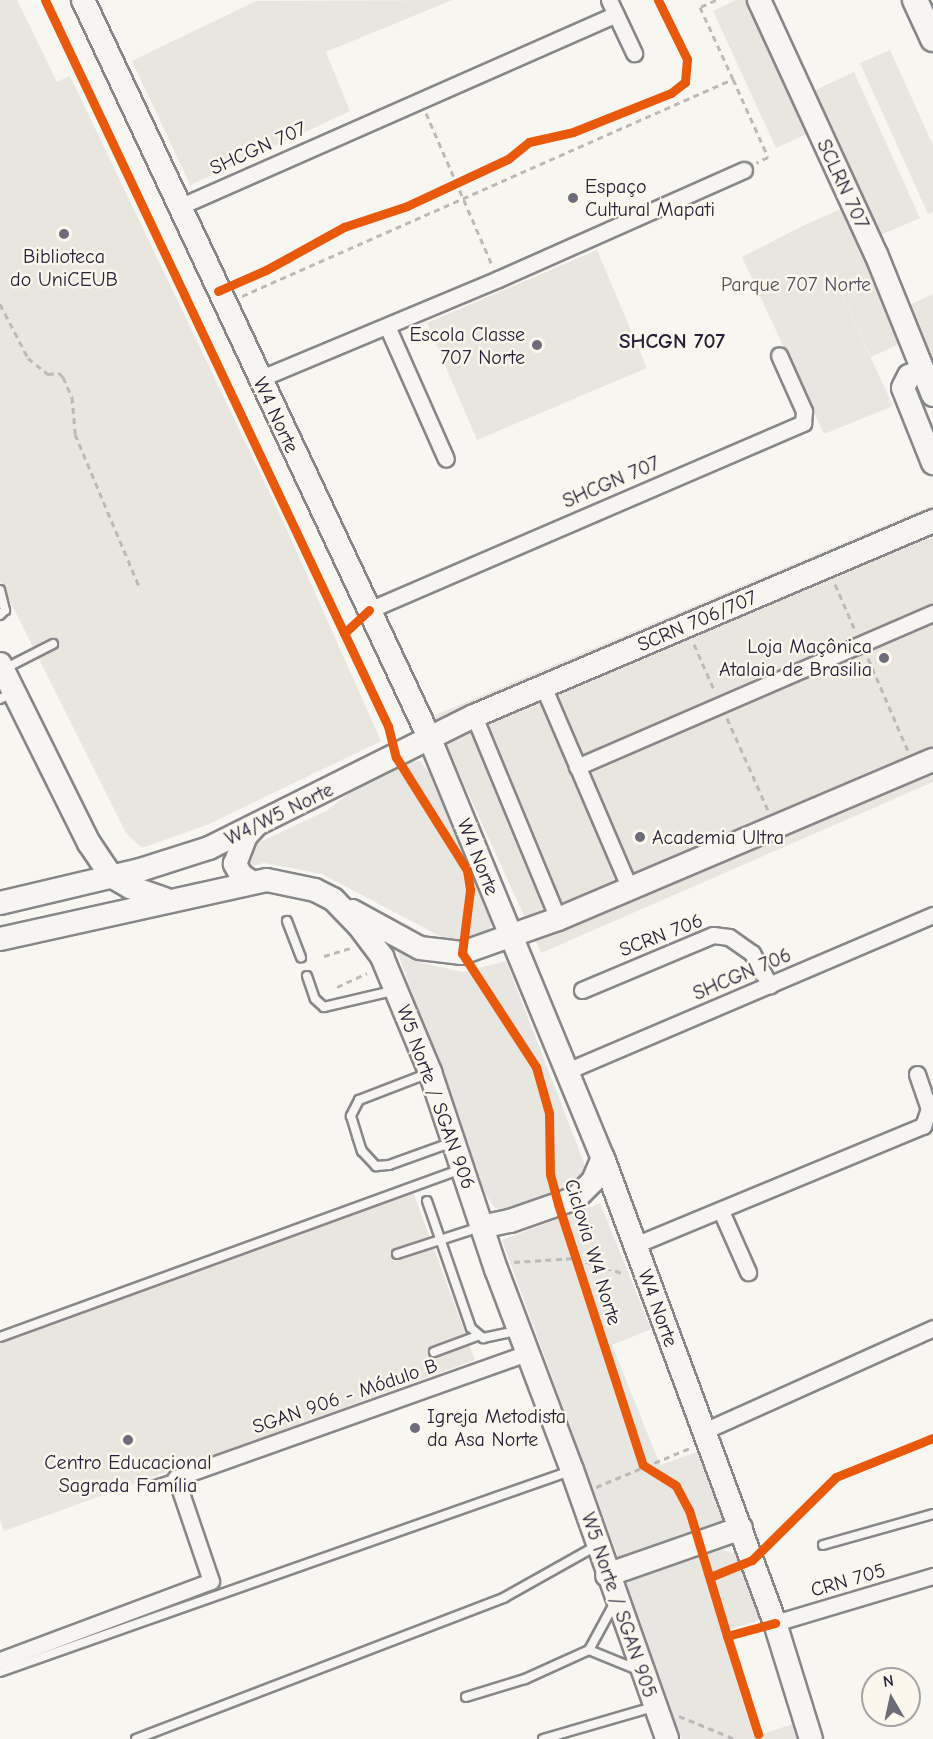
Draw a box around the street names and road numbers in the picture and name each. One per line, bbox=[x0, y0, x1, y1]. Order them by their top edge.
street label: SHCGN 707 bbox=[206, 116, 310, 180]
street label: SCLRN 707 bbox=[812, 135, 874, 233]
street label: W4 Norte bbox=[248, 373, 304, 457]
street label: SHCGN 707 bbox=[559, 451, 663, 513]
street label: SCRN 706/707 bbox=[634, 585, 760, 657]
street label: W4/W5 Norte bbox=[221, 777, 337, 851]
street label: W4 Norte bbox=[452, 815, 504, 899]
street label: SCRN 706 bbox=[616, 908, 706, 962]
street label: SHCGN 706 bbox=[689, 943, 795, 1005]
street label: W5 Norte / SGAN 906 bbox=[392, 1002, 480, 1192]
street label: Ciclovia W4 Norte bbox=[559, 1176, 627, 1328]
street label: W4 Norte bbox=[633, 1266, 683, 1350]
street label: SGAN 906 - Módulo B bbox=[249, 1353, 441, 1439]
street label: W5 Norte / SGAN 905 bbox=[576, 1509, 662, 1701]
street label: CRN 705 bbox=[808, 1558, 888, 1602]

